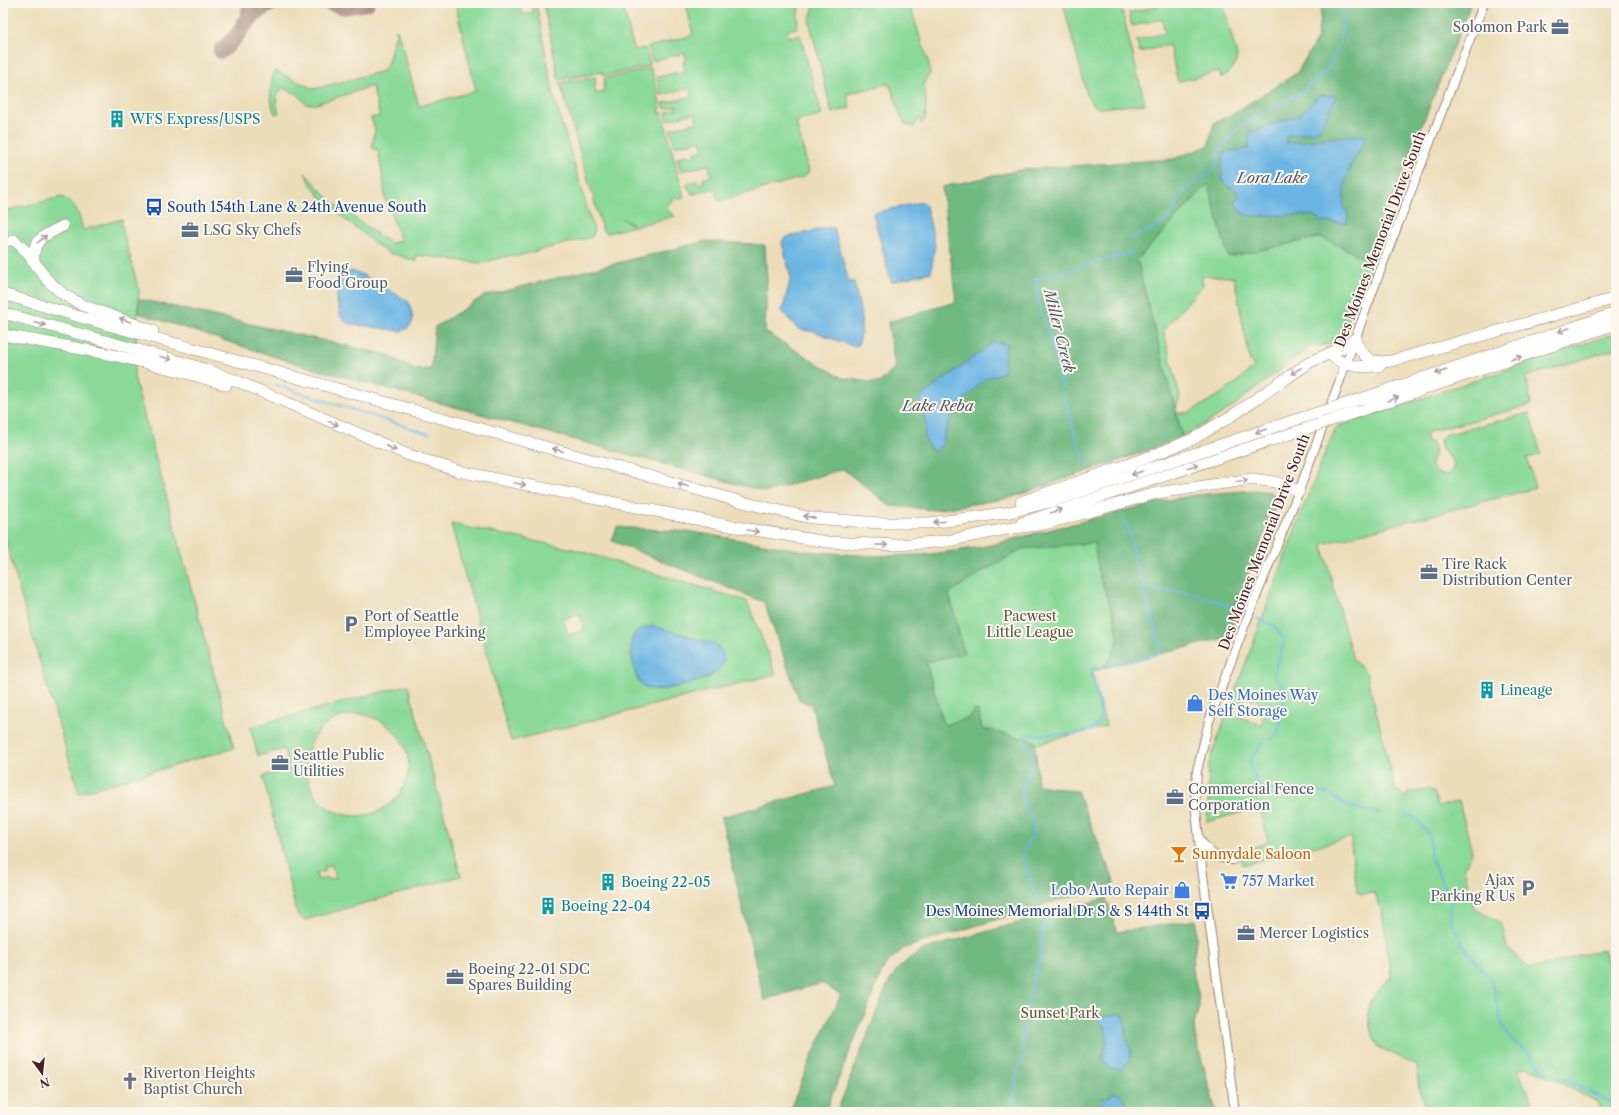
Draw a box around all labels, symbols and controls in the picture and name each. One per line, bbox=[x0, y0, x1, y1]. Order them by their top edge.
office icon: Solomon Park bbox=[1550, 17, 1570, 37]
place label: Solomon Park bbox=[1453, 18, 1548, 36]
building icon: WFS Express/USPS bbox=[107, 109, 127, 129]
place label: WFS Express/USPS bbox=[129, 110, 261, 128]
street label: Des Moines Memorial Drive South bbox=[1330, 128, 1430, 350]
water label: Lora Lake bbox=[1236, 168, 1308, 187]
bus stop icon: South 154th Lane & 24th Avenue South bbox=[144, 197, 164, 217]
place label: South 154th Lane & 24th Avenue South bbox=[167, 198, 427, 216]
office icon: LSG Sky Chefs bbox=[180, 220, 200, 240]
place label: LSG Sky Chefs bbox=[203, 221, 301, 239]
one-way arrow bbox=[36, 234, 47, 243]
place label: Flying Food Group bbox=[307, 258, 388, 292]
office icon: Flying Food Group bbox=[284, 265, 304, 285]
water label: Miller Creek bbox=[1039, 285, 1079, 375]
one-way arrow bbox=[119, 316, 131, 324]
one-way arrow bbox=[34, 321, 47, 328]
one-way arrow bbox=[1558, 327, 1571, 334]
one-way arrow bbox=[159, 354, 172, 362]
one-way arrow bbox=[1510, 354, 1523, 361]
one-way arrow bbox=[1290, 367, 1301, 376]
one-way arrow bbox=[1435, 368, 1447, 376]
one-way arrow bbox=[1386, 395, 1399, 402]
water label: Lake Reba bbox=[901, 396, 974, 415]
one-way arrow bbox=[327, 420, 339, 428]
one-way arrow bbox=[1254, 428, 1267, 435]
street label: Des Moines Memorial Drive South bbox=[1214, 431, 1314, 653]
one-way arrow bbox=[384, 445, 396, 452]
one-way arrow bbox=[552, 446, 565, 453]
one-way arrow bbox=[1187, 461, 1199, 469]
one-way arrow bbox=[1132, 469, 1144, 477]
one-way arrow bbox=[1235, 477, 1248, 484]
one-way arrow bbox=[513, 480, 526, 488]
one-way arrow bbox=[677, 481, 690, 488]
one-way arrow bbox=[1050, 507, 1063, 514]
one-way arrow bbox=[803, 513, 816, 521]
one-way arrow bbox=[933, 518, 946, 525]
one-way arrow bbox=[746, 527, 759, 535]
one-way arrow bbox=[875, 541, 888, 549]
place label: Tire Rack Distribution Center bbox=[1442, 555, 1572, 589]
office icon: Tire Rack Distribution Center bbox=[1419, 562, 1439, 582]
place label: Port of Seattle Employee Parking bbox=[364, 607, 486, 641]
park label: Pacwest Little League bbox=[986, 607, 1074, 641]
parking icon: Port of Seattle Employee Parking bbox=[341, 614, 361, 634]
building icon: Lineage bbox=[1477, 680, 1497, 700]
place label: Lineage bbox=[1500, 681, 1553, 699]
place label: Des Moines Way Self Storage bbox=[1208, 686, 1319, 720]
shop icon: Des Moines Way Self Storage bbox=[1185, 693, 1205, 713]
place label: Seattle Public Utilities bbox=[293, 746, 384, 780]
office icon: Seattle Public Utilities bbox=[270, 753, 290, 773]
place label: Commercial Fence Corporation bbox=[1188, 780, 1314, 814]
office icon: Commercial Fence Corporation bbox=[1165, 787, 1185, 807]
bar icon: Sunnydale Saloon bbox=[1169, 844, 1189, 864]
place label: Sunnydale Saloon bbox=[1192, 845, 1311, 863]
supermarket icon: 757 Market bbox=[1219, 871, 1239, 891]
place label: Ajax Parking R Us bbox=[1431, 871, 1516, 905]
building icon: Boeing 22-05 bbox=[598, 872, 618, 892]
place label: 757 Market bbox=[1242, 872, 1315, 890]
place label: Boeing 22-05 bbox=[621, 873, 710, 891]
parking icon: Ajax Parking R Us bbox=[1518, 878, 1538, 898]
shop icon: Lobo Auto Repair bbox=[1172, 880, 1192, 900]
place label: Lobo Auto Repair bbox=[1051, 881, 1169, 899]
building icon: Boeing 22-04 bbox=[538, 896, 558, 916]
place label: Boeing 22-04 bbox=[561, 897, 651, 915]
bus stop icon: Des Moines Memorial Dr S & S 144th St bbox=[1192, 901, 1212, 921]
place label: Des Moines Memorial Dr S & S 144th St bbox=[925, 902, 1189, 920]
office icon: Mercer Logistics bbox=[1236, 923, 1256, 943]
place label: Mercer Logistics bbox=[1259, 924, 1369, 942]
place label: Boeing 22-01 SDC Spares Building bbox=[468, 960, 590, 994]
office icon: Boeing 22-01 SDC Spares Building bbox=[445, 967, 465, 987]
park label: Sunset Park bbox=[1021, 1004, 1100, 1022]
north arrow bbox=[22, 1053, 62, 1093]
place label: Riverton Heights Baptist Church bbox=[143, 1064, 255, 1098]
church icon: Riverton Heights Baptist Church bbox=[120, 1071, 140, 1091]
text: N bbox=[38, 1075, 51, 1091]

